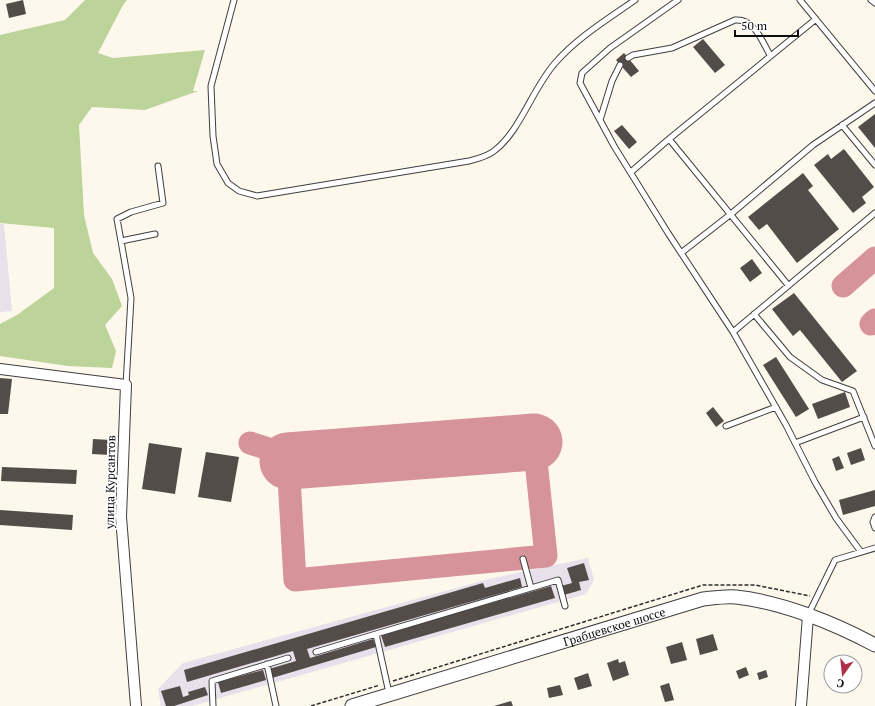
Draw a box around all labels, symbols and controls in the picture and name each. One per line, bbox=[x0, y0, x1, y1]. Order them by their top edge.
scale bar bbox=[735, 12, 798, 38]
text: 50 m bbox=[741, 18, 768, 33]
street label: улица Курсантов bbox=[102, 435, 118, 530]
street label: Грабцевское шоссе bbox=[561, 603, 667, 649]
north arrow bbox=[823, 654, 863, 694]
text: С bbox=[835, 676, 846, 691]

